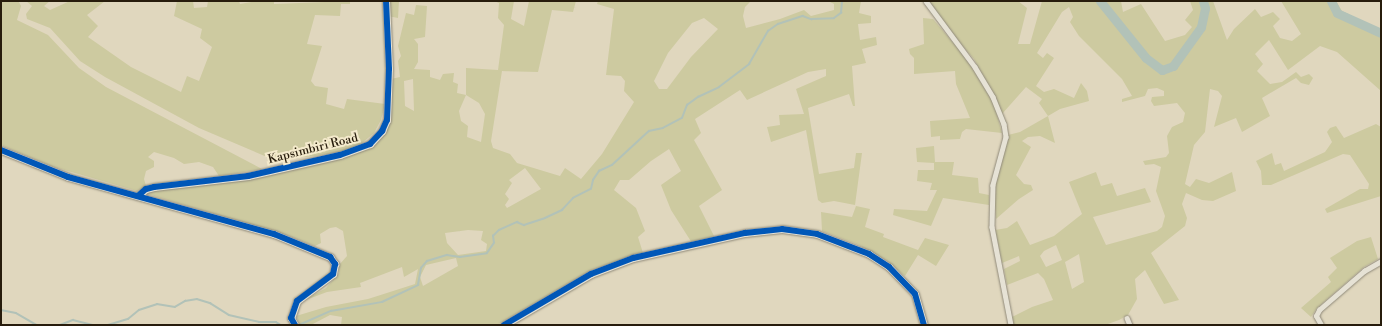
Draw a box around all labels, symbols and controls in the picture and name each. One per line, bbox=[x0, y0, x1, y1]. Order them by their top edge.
street label: Kapsimbiri Road bbox=[266, 131, 360, 167]

